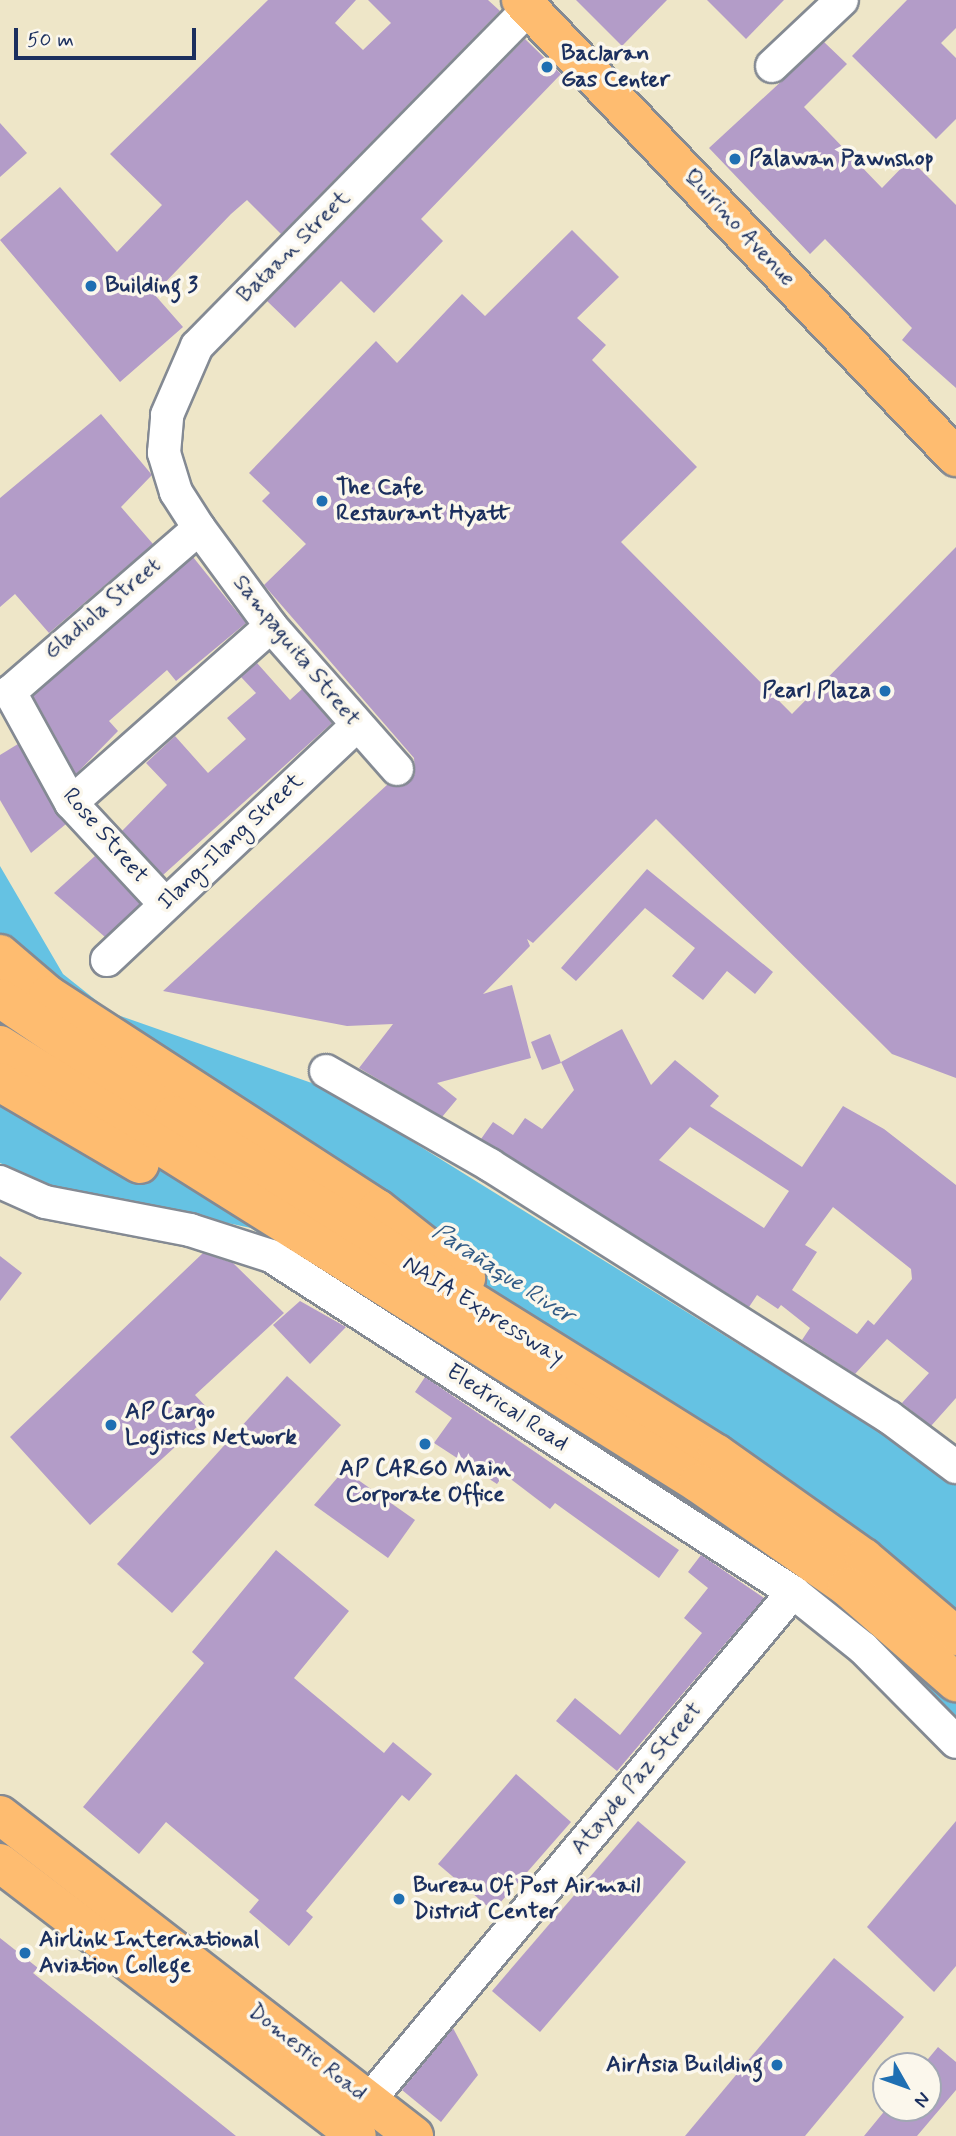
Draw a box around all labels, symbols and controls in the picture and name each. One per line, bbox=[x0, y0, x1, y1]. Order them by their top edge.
scale bar bbox=[18, 14, 200, 58]
text: 50 m bbox=[27, 26, 74, 54]
place label: Baclaran Gas Center bbox=[561, 40, 675, 94]
marker: Baclaran Gas Center bbox=[539, 59, 555, 75]
place label: Palawan Pawnshop bbox=[749, 145, 936, 173]
marker: Palawan Pawnshop bbox=[727, 151, 743, 167]
street label: Quirino Avenue bbox=[676, 162, 802, 294]
street label: Bataan Street bbox=[232, 185, 356, 309]
place label: Building 3 bbox=[105, 272, 198, 300]
marker: Building 3 bbox=[83, 278, 99, 294]
place label: The Cafe Restaurant Hyatt bbox=[336, 474, 510, 528]
marker: The Cafe Restaurant Hyatt bbox=[314, 493, 330, 509]
street label: Gladiola Street bbox=[37, 551, 169, 667]
street label: Sampaguita Street bbox=[227, 570, 365, 732]
place label: Pearl Plaza bbox=[762, 677, 871, 705]
marker: Pearl Plaza bbox=[877, 683, 893, 699]
street label: Ilang-Ilang Street bbox=[153, 768, 309, 916]
street label: Rose Street bbox=[57, 783, 153, 889]
water label: Parañaque River bbox=[427, 1217, 579, 1331]
street label: NAIA Expressway bbox=[397, 1250, 569, 1372]
street label: Electrical Road bbox=[441, 1358, 573, 1458]
place label: AP Cargo Logistics Network bbox=[125, 1398, 296, 1452]
marker: AP Cargo Logistics Network bbox=[103, 1417, 119, 1433]
marker: AP CARGO Main Corporate Office bbox=[417, 1436, 433, 1452]
place label: AP CARGO Main Corporate Office bbox=[341, 1455, 509, 1509]
street label: Atayde Paz Street bbox=[566, 1698, 708, 1860]
place label: Bureau Of Post Airmail District Center bbox=[413, 1872, 640, 1926]
marker: Bureau Of Post Airmail District Center bbox=[391, 1891, 407, 1907]
place label: Airlink International Aviation College bbox=[39, 1926, 244, 1980]
marker: Airlink International Aviation College bbox=[17, 1945, 33, 1961]
street label: Domestic Road bbox=[243, 1999, 371, 2107]
place label: AirAsia Building bbox=[608, 2051, 763, 2079]
north arrow bbox=[872, 2052, 942, 2122]
marker: AirAsia Building bbox=[769, 2057, 785, 2073]
text: N bbox=[908, 2087, 936, 2112]

